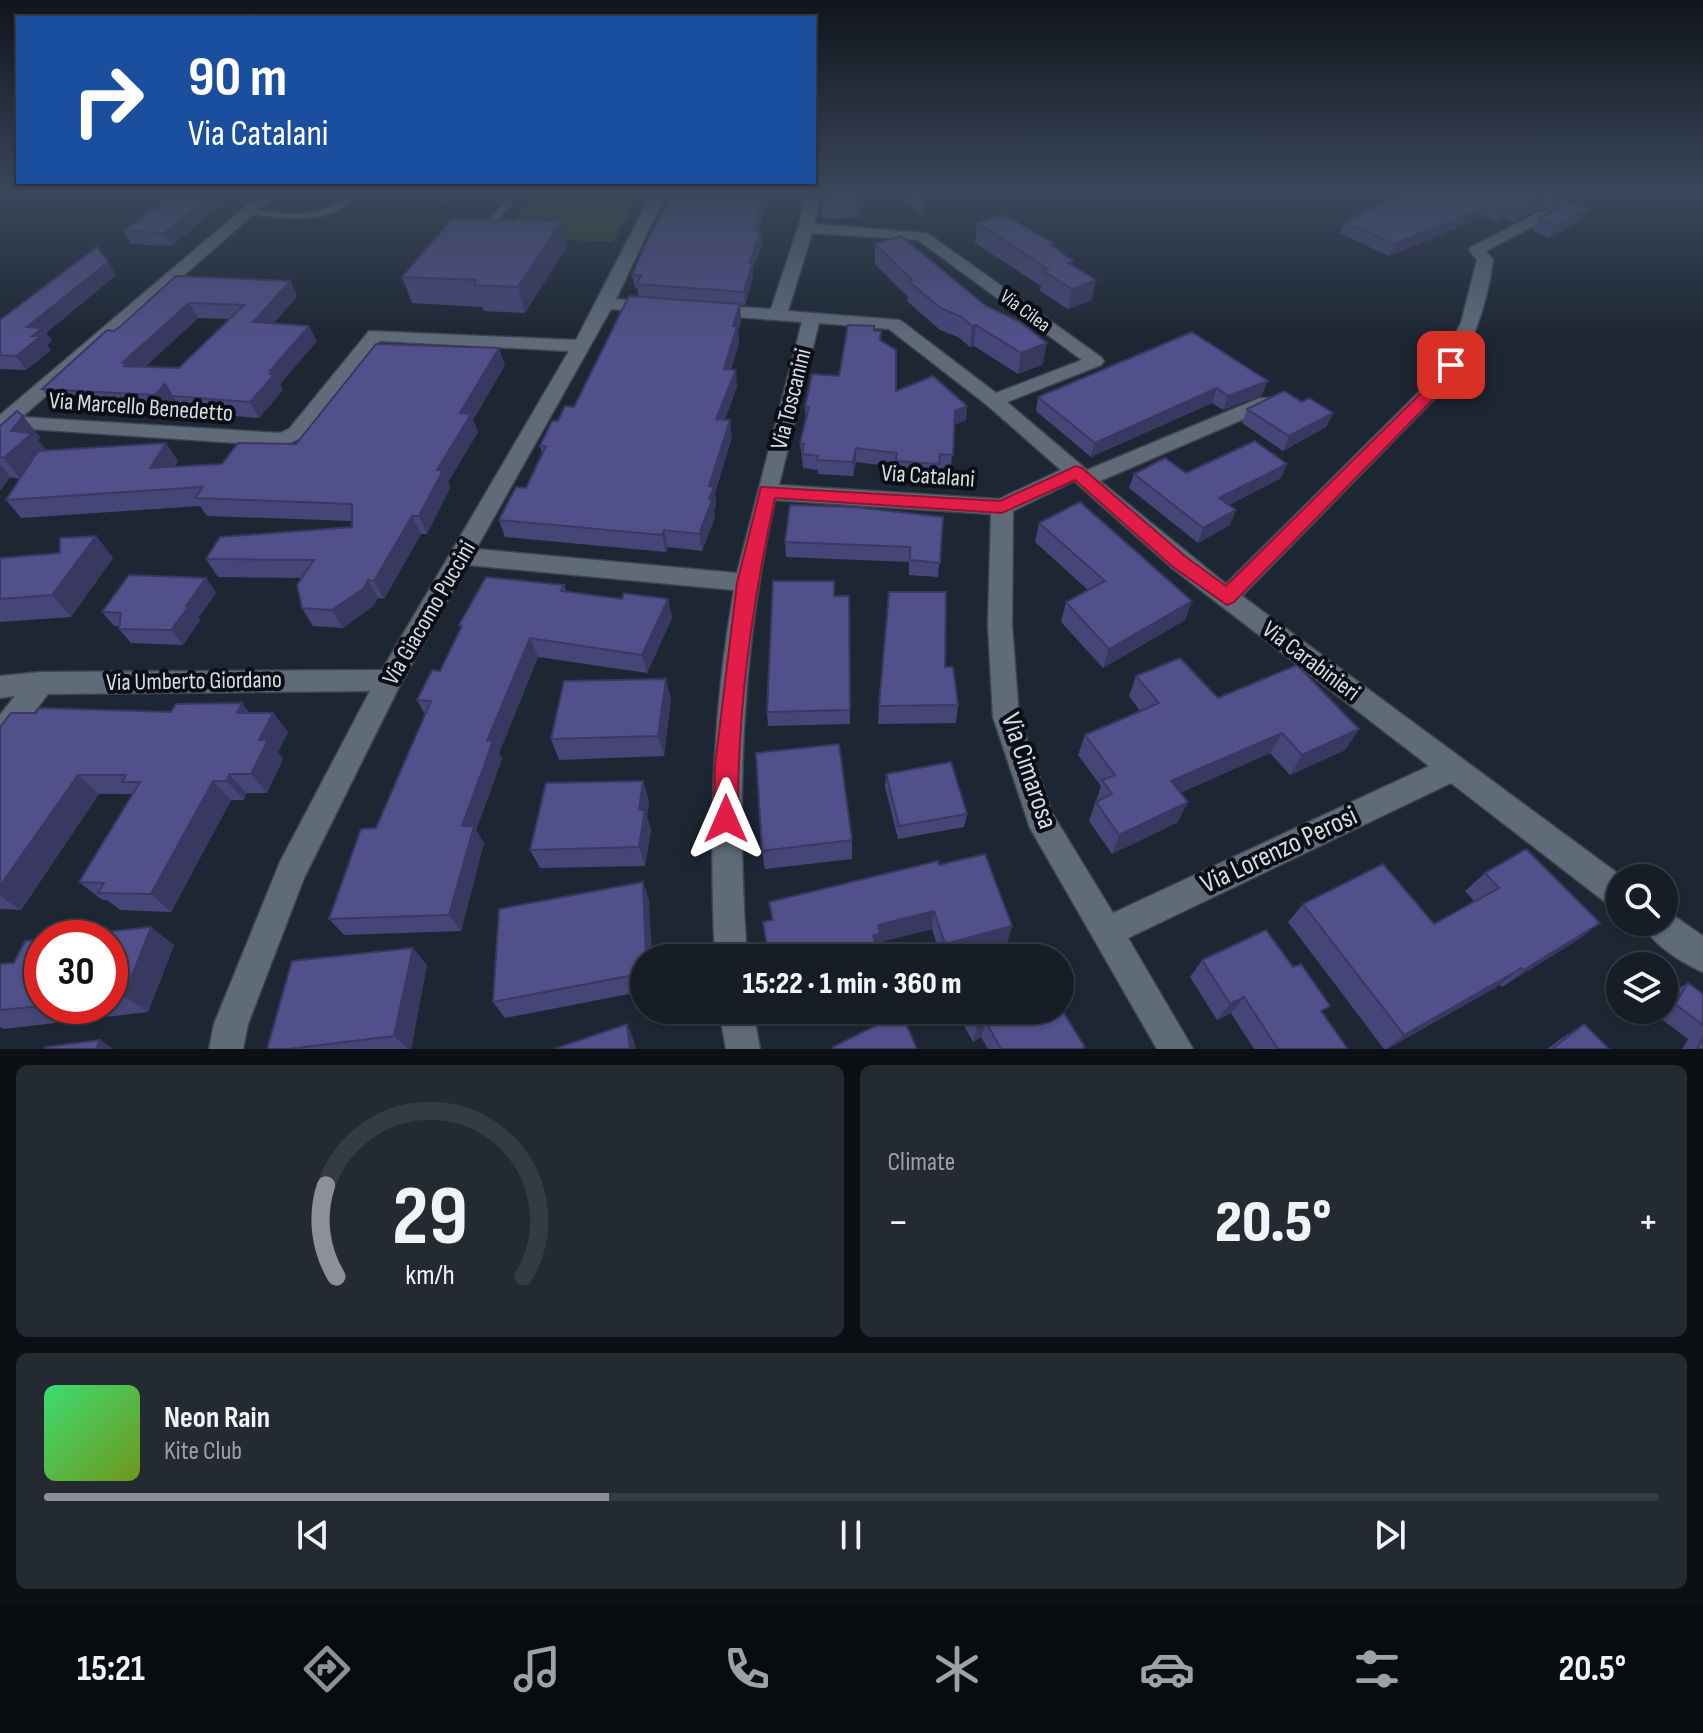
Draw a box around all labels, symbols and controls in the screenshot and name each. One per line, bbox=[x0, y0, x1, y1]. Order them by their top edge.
text: 90 m bbox=[188, 45, 287, 112]
icon: right bbox=[56, 48, 160, 152]
text: Via Catalani bbox=[188, 113, 329, 156]
street label: Via Cilea bbox=[995, 285, 1055, 337]
pin bbox=[1417, 331, 1485, 399]
icon: arrive bbox=[1429, 343, 1473, 387]
street label: Via Toscanini bbox=[764, 345, 818, 453]
street label: Via Marcello Benedetto bbox=[48, 386, 234, 428]
street label: Via Catalani bbox=[880, 458, 976, 494]
street label: Via Giacomo Puccini bbox=[376, 536, 482, 690]
street label: Via Carabinieri bbox=[1256, 615, 1366, 707]
street label: Via Umberto Giordano bbox=[106, 665, 282, 697]
street label: Via Cimarosa bbox=[994, 709, 1064, 833]
position arrow bbox=[684, 777, 768, 861]
street label: Via Lorenzo Perosi bbox=[1196, 799, 1362, 901]
map controls bbox=[1606, 864, 1678, 1024]
button: search bbox=[1606, 864, 1678, 936]
speed limit sign: 30 bbox=[24, 920, 128, 1024]
button: layers bbox=[1606, 952, 1678, 1024]
text: 15:22 · 1 min · 360 m bbox=[743, 966, 961, 1002]
text: Climate bbox=[888, 1147, 955, 1178]
text: 29 bbox=[392, 1168, 468, 1268]
text: 20.5° bbox=[1215, 1187, 1332, 1259]
text: − bbox=[888, 1196, 909, 1249]
text: + bbox=[1637, 1196, 1659, 1249]
text: km/h bbox=[405, 1258, 454, 1293]
text: Neon Rain bbox=[164, 1400, 270, 1436]
text: Kite Club bbox=[164, 1436, 242, 1467]
icon: previous bbox=[291, 1513, 335, 1557]
icon: pause bbox=[829, 1513, 873, 1557]
icon: next bbox=[1368, 1513, 1412, 1557]
icon: directions bbox=[299, 1641, 355, 1697]
icon: music bbox=[509, 1641, 565, 1697]
icon: phone bbox=[719, 1641, 775, 1697]
icon: climate bbox=[929, 1641, 985, 1697]
icon: car bbox=[1139, 1641, 1195, 1697]
icon: filters bbox=[1349, 1641, 1405, 1697]
text: 15:21 bbox=[77, 1648, 145, 1691]
text: 20.5° bbox=[1559, 1648, 1626, 1691]

